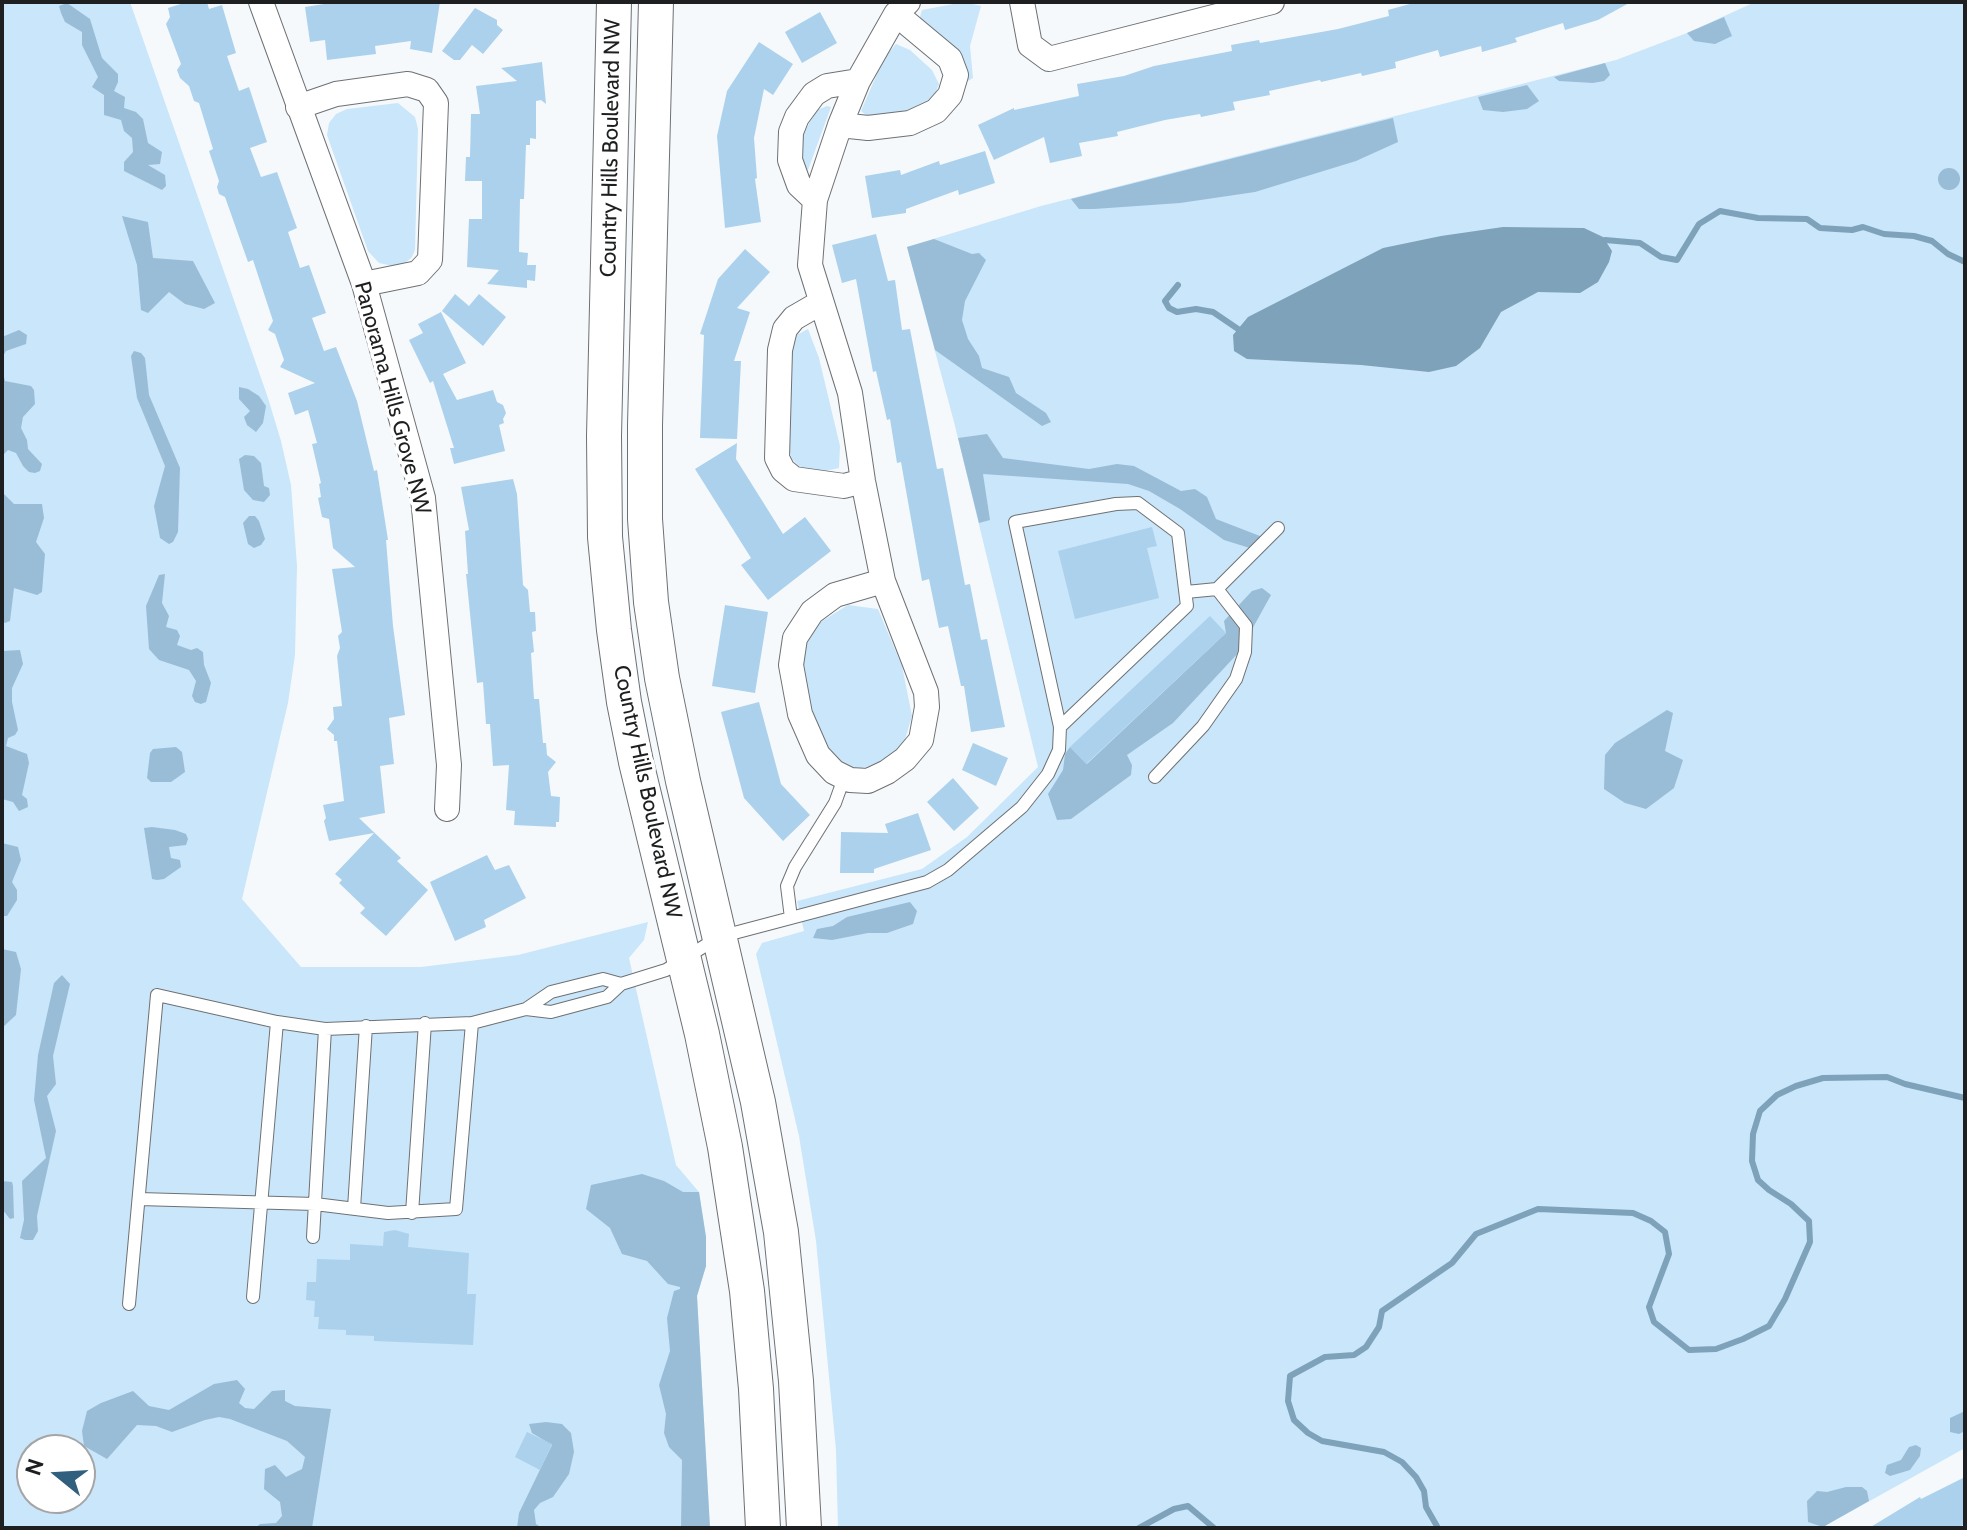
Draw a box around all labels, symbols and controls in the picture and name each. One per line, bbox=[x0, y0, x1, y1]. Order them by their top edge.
street label: Country Hills Boulevard NW bbox=[596, 19, 626, 277]
street label: Panorama Hills Grove NW bbox=[348, 279, 436, 517]
street label: Country Hills Boulevard NW bbox=[607, 663, 687, 921]
north arrow bbox=[16, 1434, 96, 1514]
text: N bbox=[19, 1455, 50, 1479]

